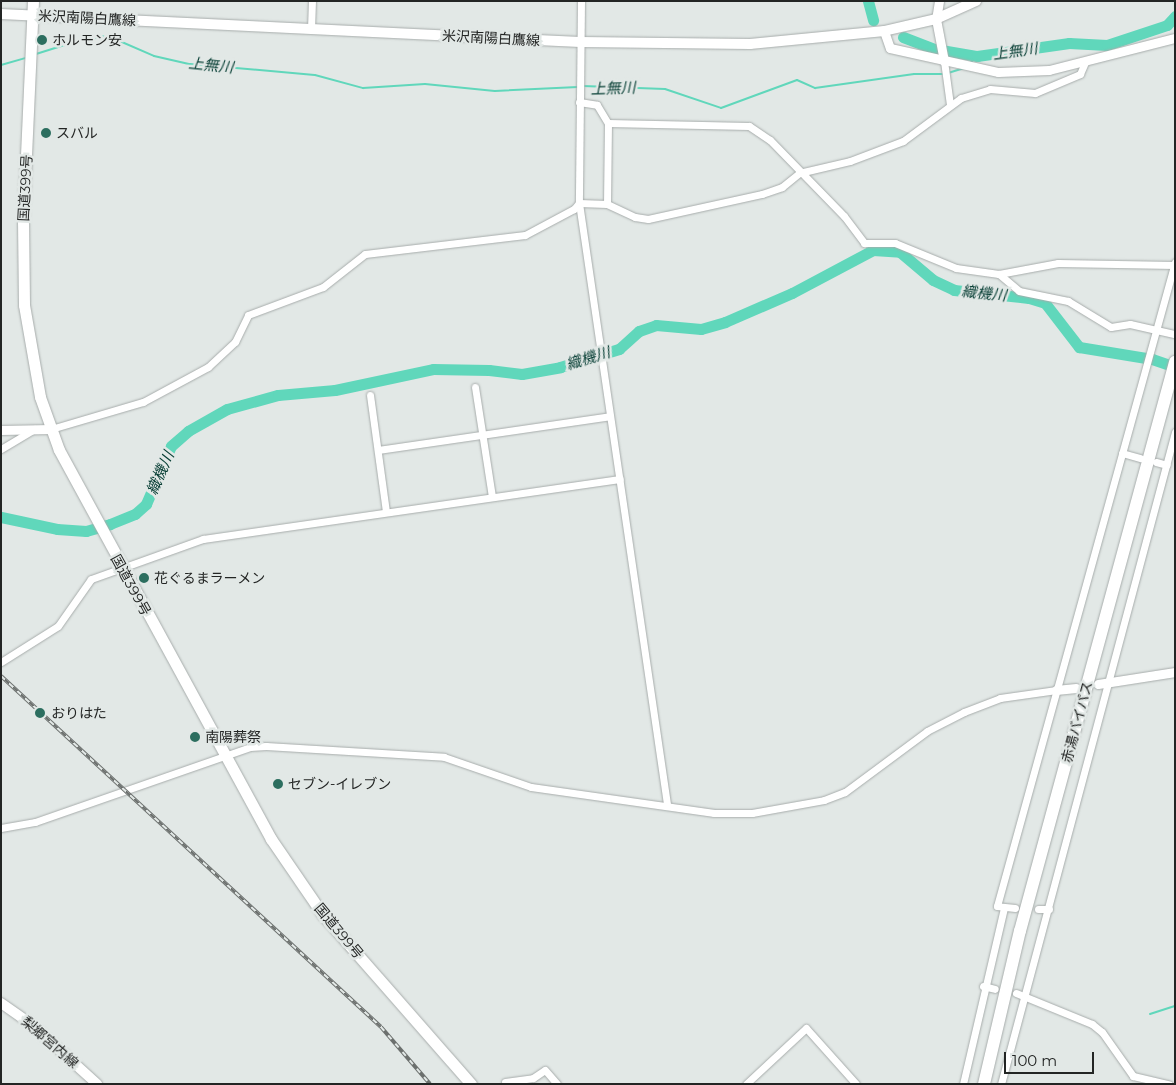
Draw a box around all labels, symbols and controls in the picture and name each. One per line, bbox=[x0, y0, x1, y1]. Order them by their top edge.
street label: 米沢南陽白鷹線 bbox=[38, 7, 136, 29]
street label: 米沢南陽白鷹線 bbox=[442, 27, 540, 49]
place label: ホルモン安 bbox=[52, 32, 122, 48]
marker: ホルモン安 bbox=[36, 34, 48, 46]
water label: 上無川 bbox=[991, 39, 1039, 63]
water label: 上無川 bbox=[188, 54, 234, 76]
water label: 上無川 bbox=[590, 78, 636, 98]
place label: スバル bbox=[56, 125, 98, 141]
marker: スバル bbox=[40, 127, 52, 139]
street label: 国道399号 bbox=[15, 154, 35, 222]
water label: 織機川 bbox=[961, 282, 1007, 304]
water label: 織機川 bbox=[564, 343, 612, 373]
water label: 織機川 bbox=[143, 449, 177, 497]
street label: 国道399号 bbox=[107, 552, 155, 618]
place label: 花ぐるまラーメン bbox=[154, 570, 266, 586]
marker: 花ぐるまラーメン bbox=[138, 572, 150, 584]
street label: 赤湯バイパス bbox=[1058, 679, 1096, 765]
place label: おりはた bbox=[51, 705, 107, 721]
marker: おりはた bbox=[33, 706, 47, 720]
place label: 南陽葬祭 bbox=[205, 729, 261, 745]
marker: 南陽葬祭 bbox=[189, 731, 201, 743]
place label: セブン-イレブン bbox=[288, 776, 391, 792]
marker: セブン-イレブン bbox=[272, 778, 284, 790]
street label: 国道399号 bbox=[311, 900, 367, 962]
street label: 梨郷宮内線 bbox=[18, 1013, 82, 1071]
scale bar bbox=[1006, 1042, 1096, 1074]
text: 100 m bbox=[1012, 1051, 1057, 1070]

